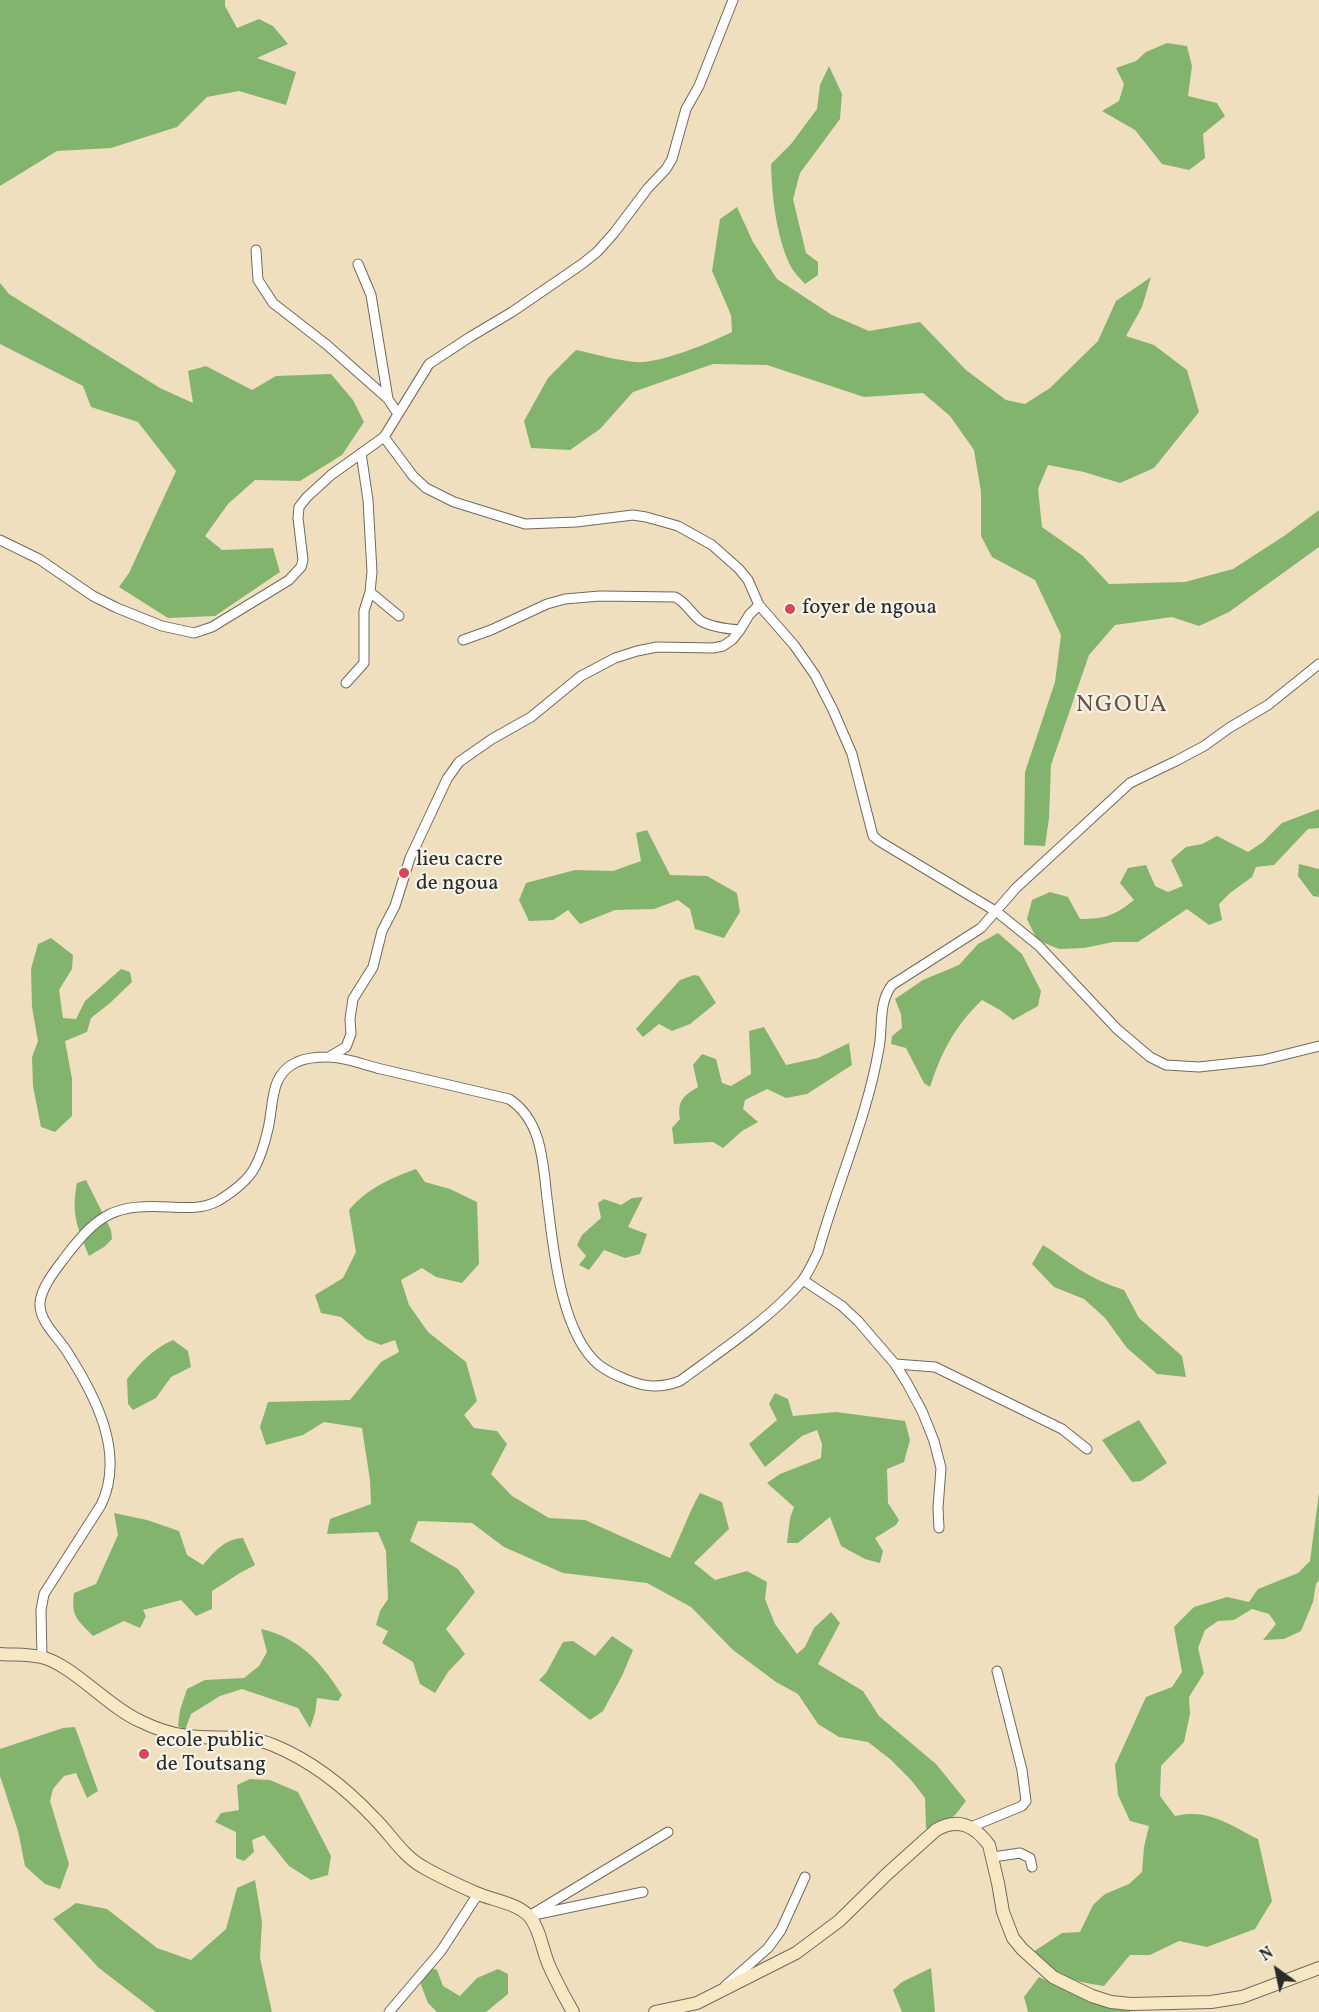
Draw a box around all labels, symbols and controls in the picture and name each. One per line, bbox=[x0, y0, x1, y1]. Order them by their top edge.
place label: foyer de ngoua bbox=[802, 596, 937, 622]
marker: foyer de ngoua bbox=[783, 602, 797, 616]
district label: NGOUA bbox=[1076, 693, 1168, 721]
place label: lieu cacre de ngoua bbox=[416, 848, 503, 898]
marker: lieu cacre de ngoua bbox=[397, 866, 411, 880]
place label: ecole public de Toutsang bbox=[156, 1729, 266, 1779]
marker: ecole public de Toutsang bbox=[137, 1747, 151, 1761]
north arrow bbox=[1247, 1940, 1307, 2000]
text: N bbox=[1256, 1943, 1278, 1967]

